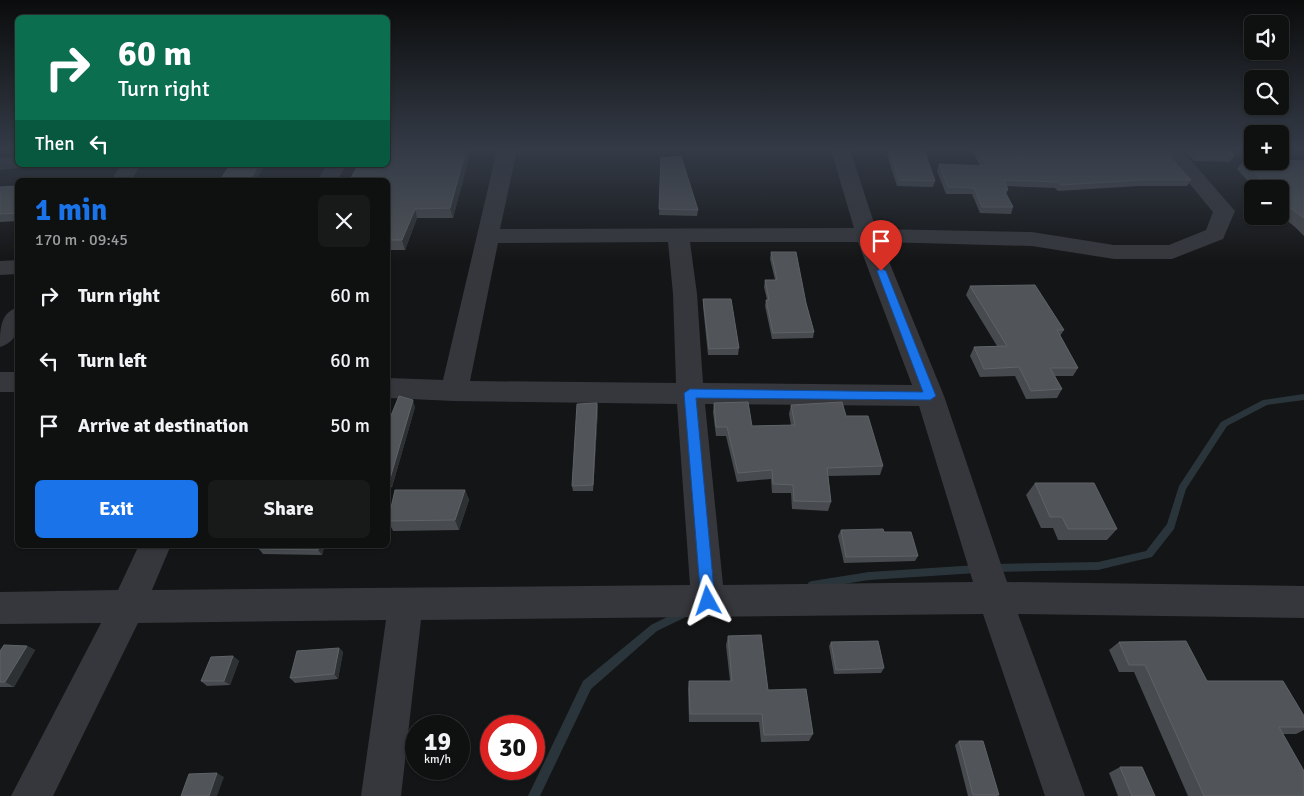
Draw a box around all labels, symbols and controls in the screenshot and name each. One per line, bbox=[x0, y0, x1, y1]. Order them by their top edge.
map controls bbox=[1244, 15, 1289, 225]
button: sound bbox=[1244, 15, 1289, 60]
text: 60 m bbox=[118, 32, 192, 75]
icon: right bbox=[35, 35, 100, 100]
button: search bbox=[1244, 70, 1289, 115]
text: Turn right bbox=[118, 75, 210, 102]
button: + bbox=[1244, 125, 1289, 170]
icon: left bbox=[85, 130, 113, 158]
text: Then bbox=[35, 132, 75, 156]
button: − bbox=[1244, 180, 1289, 225]
text: 1 min bbox=[35, 192, 107, 229]
button: close bbox=[318, 195, 370, 247]
pin bbox=[860, 220, 902, 271]
icon: arrive bbox=[867, 227, 895, 255]
text: 170 m · 09:45 bbox=[35, 230, 128, 250]
icon: right bbox=[35, 282, 63, 310]
text: Turn right bbox=[78, 284, 160, 308]
text: 60 m bbox=[330, 284, 370, 308]
icon: left bbox=[35, 347, 63, 375]
text: Turn left bbox=[78, 349, 147, 373]
text: 60 m bbox=[330, 349, 370, 373]
icon: arrive bbox=[35, 412, 63, 440]
text: Arrive at destination bbox=[78, 414, 249, 438]
text: 50 m bbox=[330, 414, 370, 438]
button: Exit bbox=[35, 480, 198, 538]
button: Share bbox=[208, 480, 370, 538]
position arrow bbox=[681, 574, 733, 626]
speed limit sign: 30 bbox=[480, 715, 545, 780]
text: 19 bbox=[424, 726, 451, 757]
text: km/h bbox=[424, 752, 451, 767]

